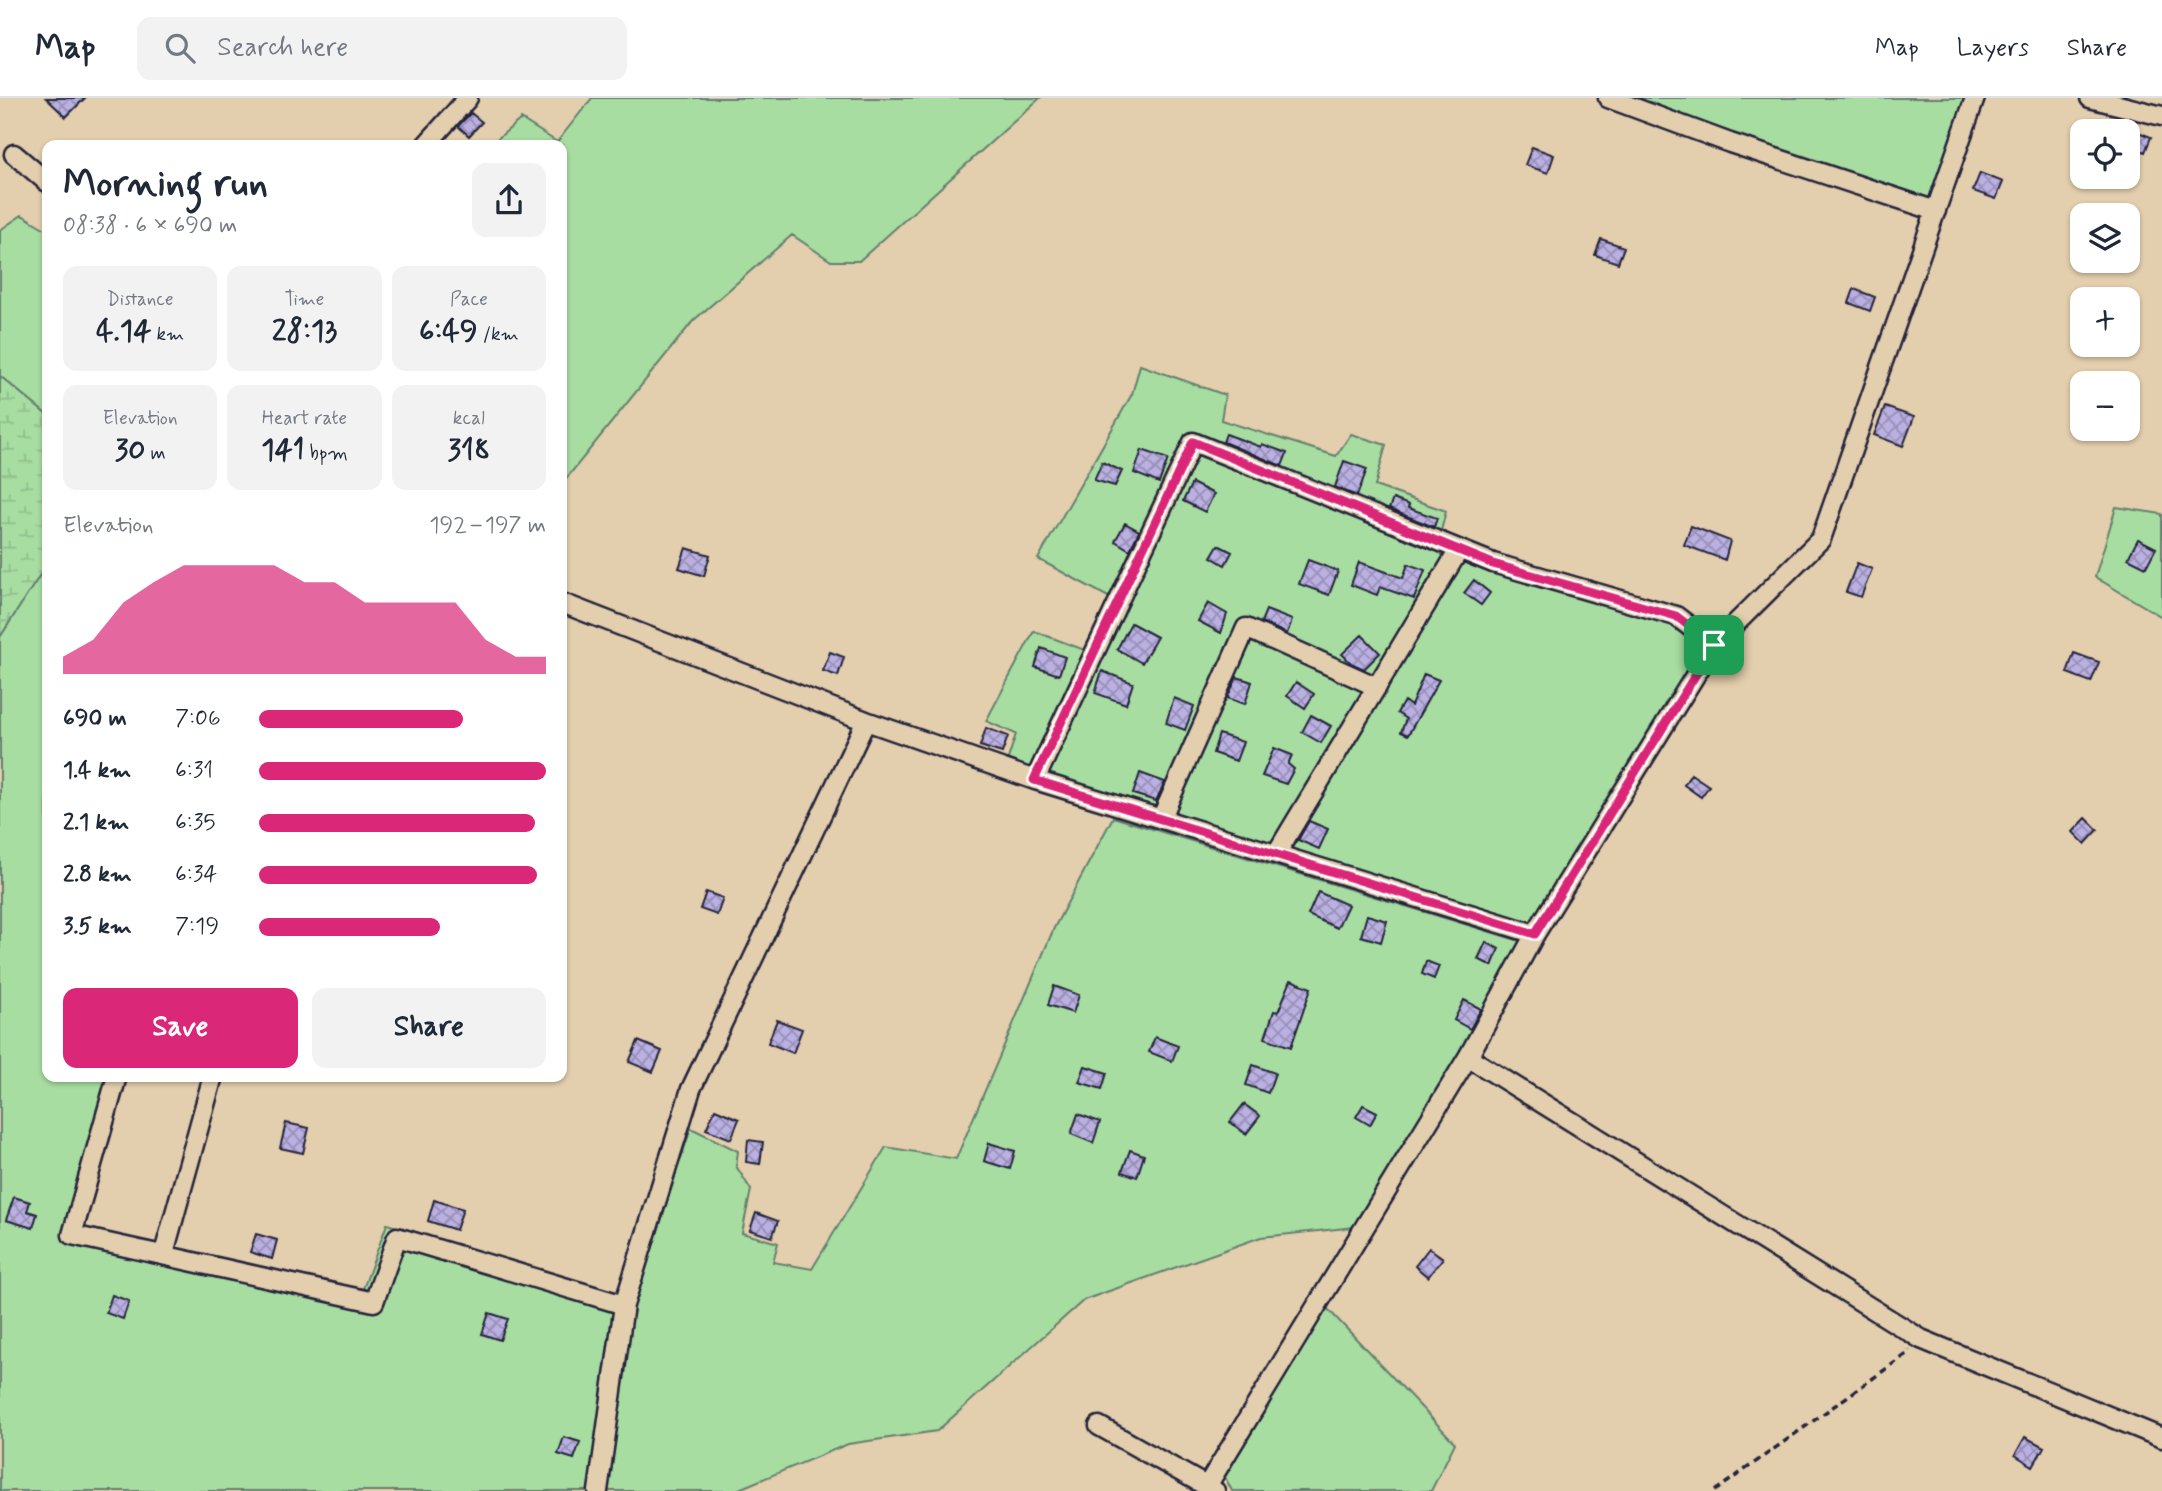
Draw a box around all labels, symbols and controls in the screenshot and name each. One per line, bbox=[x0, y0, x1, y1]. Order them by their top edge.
search box bbox=[137, 17, 627, 80]
text: Map bbox=[35, 26, 95, 70]
icon: search bbox=[161, 29, 199, 67]
text: Search here bbox=[217, 31, 348, 65]
text: Map bbox=[1875, 33, 1919, 64]
text: Layers bbox=[1957, 33, 2029, 64]
text: Share bbox=[2067, 33, 2127, 64]
map controls bbox=[2070, 119, 2140, 441]
button: locate bbox=[2070, 119, 2140, 189]
text: Morning run bbox=[63, 160, 268, 209]
button: share bbox=[472, 163, 546, 237]
button: layers bbox=[2070, 203, 2140, 273]
text: 08:38 · 6 × 690 m bbox=[63, 211, 237, 241]
text: Distance bbox=[107, 287, 174, 312]
text: Time bbox=[285, 287, 324, 312]
text: Pace bbox=[450, 287, 488, 312]
button: + bbox=[2070, 287, 2140, 357]
text: 4.14 bbox=[96, 312, 151, 351]
text: 28:13 bbox=[272, 312, 337, 351]
text: 6:49 bbox=[419, 312, 478, 351]
text: km bbox=[151, 322, 184, 347]
text: /km bbox=[478, 322, 519, 347]
button: − bbox=[2070, 371, 2140, 441]
text: Elevation bbox=[103, 406, 178, 431]
text: Heart rate bbox=[262, 406, 347, 431]
text: kcal bbox=[453, 406, 485, 431]
text: 30 bbox=[115, 431, 145, 470]
text: 141 bbox=[261, 431, 304, 470]
text: 318 bbox=[447, 431, 490, 470]
text: m bbox=[145, 441, 166, 466]
text: bpm bbox=[304, 441, 348, 466]
text: Elevation bbox=[63, 511, 154, 541]
text: 192–197 m bbox=[429, 511, 546, 541]
pin bbox=[1684, 615, 1744, 675]
icon: arrive bbox=[1695, 626, 1733, 664]
text: 690 m bbox=[63, 704, 127, 734]
text: 7:06 bbox=[175, 704, 221, 734]
text: 1.4 km bbox=[63, 756, 131, 786]
text: 6:31 bbox=[175, 756, 213, 786]
text: 2.1 km bbox=[63, 808, 129, 838]
text: 6:35 bbox=[175, 808, 216, 838]
text: 2.8 km bbox=[63, 860, 132, 890]
text: 6:34 bbox=[175, 860, 217, 890]
text: 3.5 km bbox=[63, 912, 132, 942]
text: 7:19 bbox=[175, 912, 219, 942]
button: Save bbox=[63, 988, 298, 1068]
button: Share bbox=[312, 988, 546, 1068]

